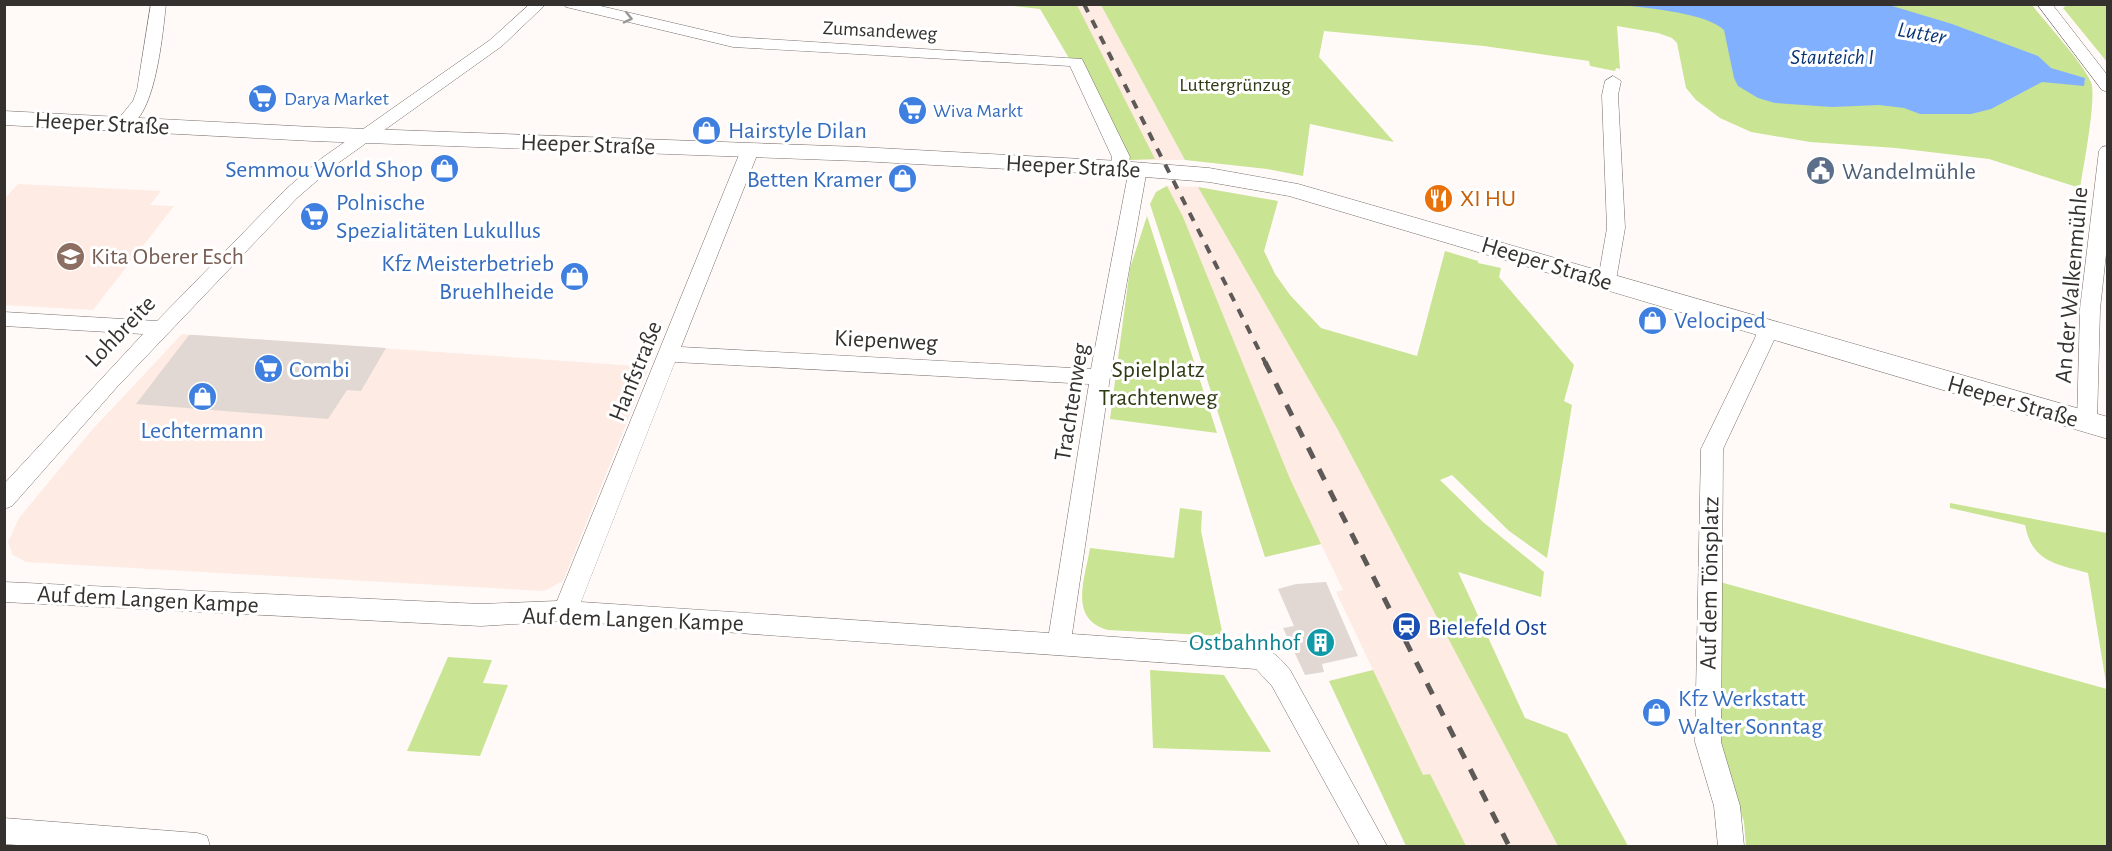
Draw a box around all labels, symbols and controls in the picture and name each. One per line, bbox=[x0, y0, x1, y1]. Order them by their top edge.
one-way arrow bbox=[623, 10, 633, 23]
street label: Zumsandeweg bbox=[822, 18, 938, 44]
water label: Lutter bbox=[1896, 18, 1949, 48]
water label: Stauteich I bbox=[1790, 46, 1874, 68]
park label: Luttergrünzug bbox=[1179, 75, 1291, 95]
supermarket icon: Darya Market bbox=[247, 82, 279, 114]
place label: Darya Market bbox=[284, 89, 390, 109]
supermarket icon: Wiva Markt bbox=[896, 94, 928, 126]
place label: Wiva Markt bbox=[933, 101, 1024, 121]
street label: Heeper Straße bbox=[34, 108, 170, 140]
shop icon: Hairstyle Dilan bbox=[691, 114, 723, 146]
place label: Hairstyle Dilan bbox=[728, 119, 867, 143]
street label: Heeper Straße bbox=[520, 131, 656, 159]
street label: Heeper Straße bbox=[1005, 151, 1141, 183]
shop icon: Semmou World Shop bbox=[428, 153, 460, 185]
public building icon: Wandelmühle bbox=[1805, 155, 1837, 187]
place label: Semmou World Shop bbox=[225, 158, 423, 182]
place label: Wandelmühle bbox=[1842, 160, 1976, 184]
shop icon: Betten Kramer bbox=[887, 163, 919, 195]
place label: Betten Kramer bbox=[747, 168, 882, 192]
restaurant icon: XI HU bbox=[1423, 182, 1455, 214]
street label: An der Walkenmühle bbox=[2051, 186, 2093, 384]
place label: XI HU bbox=[1460, 187, 1516, 211]
place label: Polnische Spezialitäten Lukullus bbox=[336, 191, 541, 243]
supermarket icon: Polnische Spezialitäten Lukullus bbox=[299, 200, 331, 232]
street label: Heeper Straße bbox=[1479, 233, 1615, 295]
school or university icon: Kita Oberer Esch bbox=[54, 240, 86, 272]
place label: Kita Oberer Esch bbox=[91, 245, 244, 269]
place label: Kfz Meisterbetrieb Bruehlheide bbox=[381, 252, 554, 304]
shop icon: Kfz Meisterbetrieb Bruehlheide bbox=[559, 261, 591, 293]
street label: Lohbreite bbox=[81, 291, 160, 372]
shop icon: Velociped bbox=[1637, 304, 1669, 336]
place label: Velociped bbox=[1674, 309, 1766, 333]
street label: Hanfstraße bbox=[605, 318, 667, 425]
street label: Kiepenweg bbox=[834, 326, 939, 356]
street label: Trachtenweg bbox=[1051, 341, 1093, 463]
supermarket icon: Combi bbox=[252, 353, 284, 385]
place label: Combi bbox=[289, 358, 350, 382]
park label: Spielplatz Trachtenweg bbox=[1098, 358, 1218, 410]
street label: Heeper Straße bbox=[1945, 372, 2081, 432]
shop icon: Lechtermann bbox=[186, 381, 218, 413]
place label: Lechtermann bbox=[140, 419, 264, 443]
street label: Auf dem Tönsplatz bbox=[1696, 496, 1724, 670]
street label: Auf dem Langen Kampe bbox=[37, 582, 259, 618]
street label: Auf dem Langen Kampe bbox=[522, 604, 744, 636]
station icon: Bielefeld Ost bbox=[1391, 611, 1423, 643]
place label: Bielefeld Ost bbox=[1428, 616, 1547, 640]
building icon: Ostbahnhof bbox=[1305, 626, 1337, 658]
place label: Ostbahnhof bbox=[1189, 631, 1302, 655]
place label: Kfz Werkstatt Walter Sonntag bbox=[1678, 687, 1823, 739]
shop icon: Kfz Werkstatt Walter Sonntag bbox=[1641, 696, 1673, 728]

